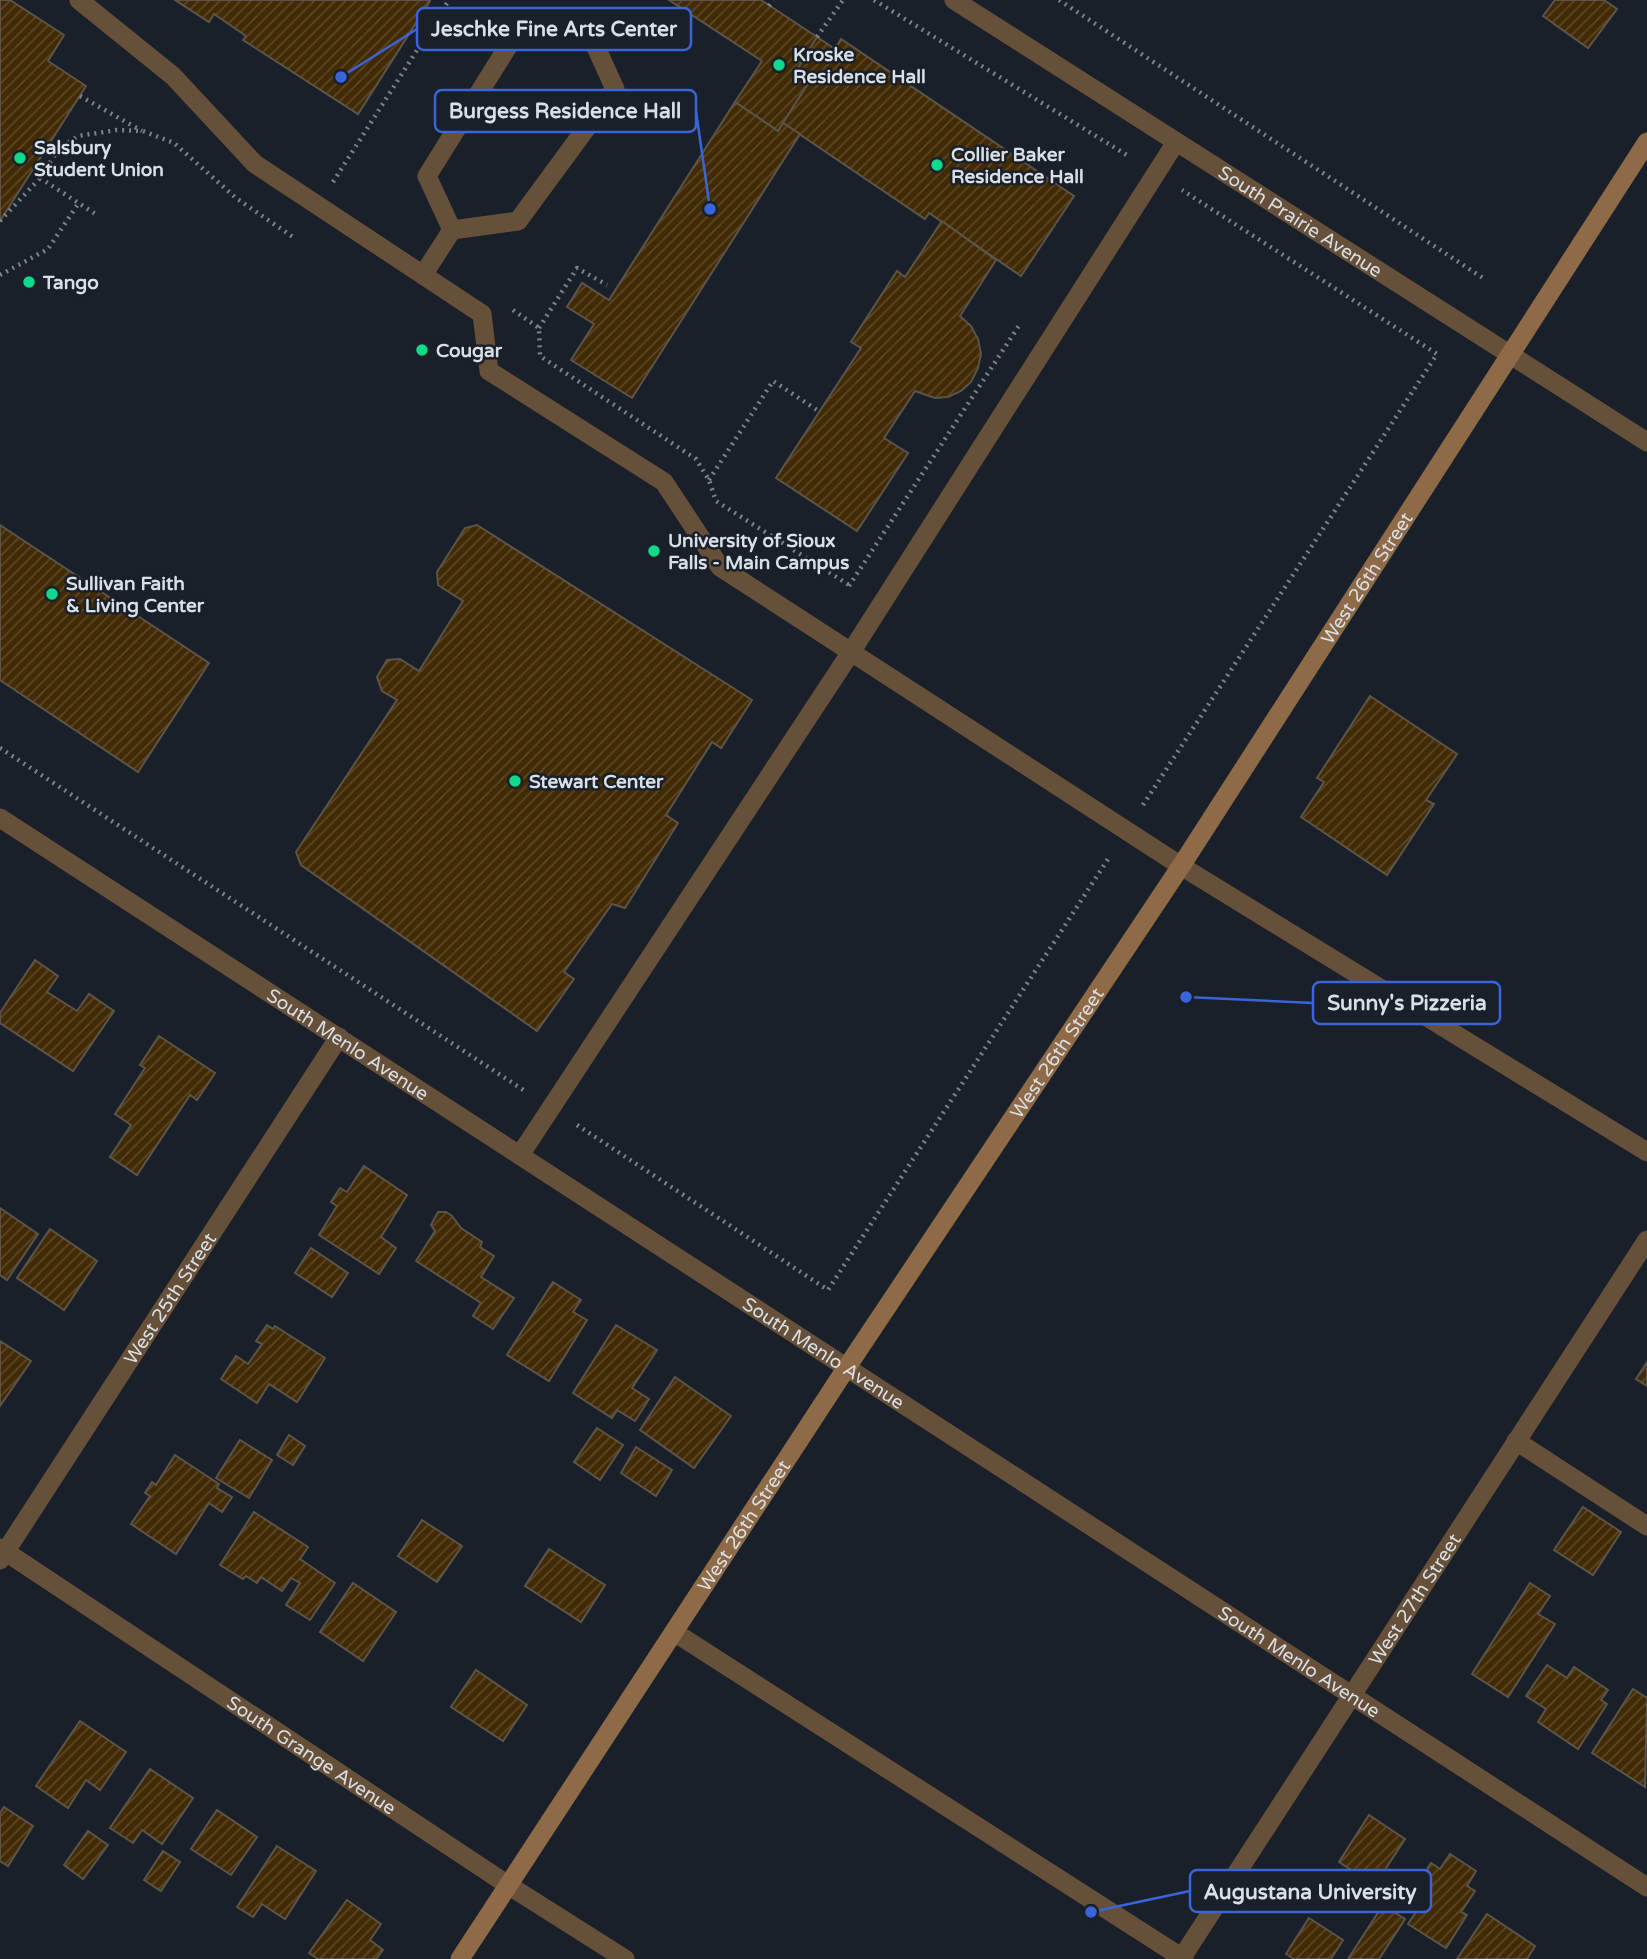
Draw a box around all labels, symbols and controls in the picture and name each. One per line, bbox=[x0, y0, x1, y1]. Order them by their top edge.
callout: Jeschke Fine Arts Center bbox=[417, 8, 691, 50]
text: Jeschke Fine Arts Center bbox=[430, 17, 678, 42]
place label: Kroske Residence Hall bbox=[793, 44, 926, 88]
marker: Kroske Residence Hall bbox=[771, 57, 787, 73]
callout: Burgess Residence Hall bbox=[435, 90, 696, 132]
text: Burgess Residence Hall bbox=[449, 99, 681, 124]
place label: Salsbury Student Union bbox=[34, 137, 164, 181]
place label: Collier Baker Residence Hall bbox=[951, 144, 1084, 188]
marker: Salsbury Student Union bbox=[12, 150, 28, 166]
marker: Collier Baker Residence Hall bbox=[929, 157, 945, 173]
street label: South Prairie Avenue bbox=[1214, 162, 1386, 282]
place label: Tango bbox=[42, 272, 99, 295]
marker: Tango bbox=[21, 274, 37, 290]
place label: Cougar bbox=[436, 340, 503, 363]
marker: Cougar bbox=[414, 342, 430, 358]
street label: West 26th Street bbox=[1317, 508, 1418, 648]
place label: University of Sioux Falls - Main Campus bbox=[668, 530, 849, 575]
marker: University of Sioux Falls - Main Campus bbox=[646, 543, 662, 559]
place label: Sullivan Faith & Living Center bbox=[66, 573, 205, 618]
marker: Sullivan Faith & Living Center bbox=[44, 586, 60, 602]
place label: Stewart Center bbox=[529, 771, 664, 793]
marker: Stewart Center bbox=[507, 773, 523, 789]
callout: Sunny's Pizzeria bbox=[1313, 982, 1500, 1024]
street label: South Menlo Avenue bbox=[263, 984, 433, 1105]
street label: West 26th Street bbox=[1006, 984, 1109, 1123]
text: Sunny's Pizzeria bbox=[1327, 991, 1487, 1016]
street label: West 25th Street bbox=[120, 1229, 221, 1369]
street label: South Menlo Avenue bbox=[738, 1293, 908, 1414]
street label: West 26th Street bbox=[693, 1456, 795, 1596]
street label: West 27th Street bbox=[1364, 1530, 1466, 1669]
street label: South Menlo Avenue bbox=[1214, 1602, 1384, 1723]
street label: South Grange Avenue bbox=[222, 1692, 400, 1820]
callout: Augustana University bbox=[1190, 1870, 1431, 1912]
text: Augustana University bbox=[1203, 1880, 1417, 1905]

